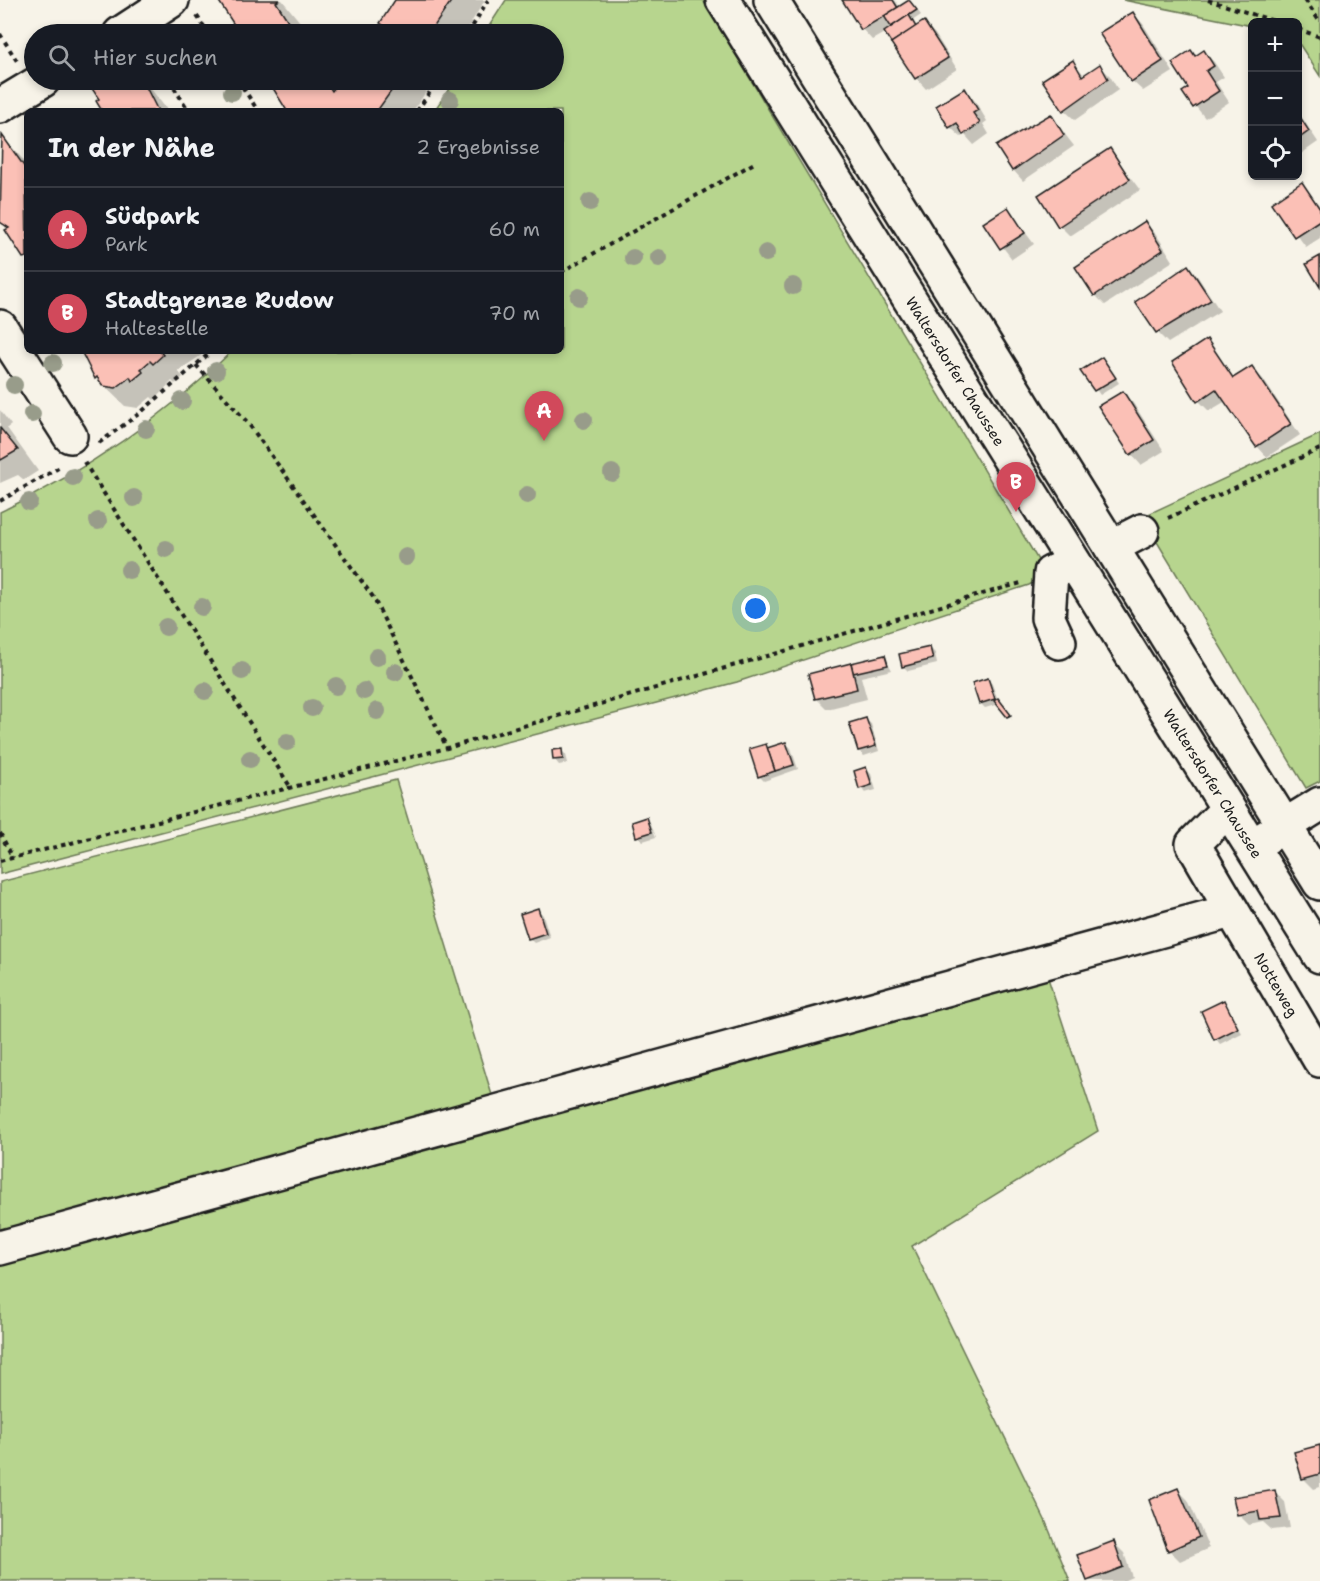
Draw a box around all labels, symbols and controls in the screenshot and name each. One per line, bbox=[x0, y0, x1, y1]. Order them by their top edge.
map controls bbox=[1248, 18, 1302, 180]
button: + bbox=[1248, 18, 1302, 72]
search box bbox=[24, 24, 564, 90]
icon: search bbox=[45, 41, 78, 74]
text: Hier suchen bbox=[93, 43, 218, 72]
button: − bbox=[1248, 72, 1302, 126]
button: locate bbox=[1248, 126, 1302, 180]
text: In der Nähe bbox=[48, 130, 215, 165]
text: 2 Ergebnisse bbox=[416, 134, 540, 160]
text: Südpark bbox=[105, 202, 200, 231]
text: A bbox=[60, 216, 75, 242]
text: 60 m bbox=[488, 216, 540, 242]
text: Park bbox=[105, 231, 148, 257]
text: Stadtgrenze Rudow bbox=[105, 286, 333, 315]
street label: Waltersdorfer Chaussee bbox=[901, 293, 1009, 450]
text: B bbox=[61, 300, 74, 326]
text: 70 m bbox=[488, 300, 540, 326]
text: Haltestelle bbox=[105, 315, 209, 341]
pin: A bbox=[524, 392, 564, 441]
pin: B bbox=[996, 462, 1036, 512]
your location bbox=[741, 594, 770, 623]
street label: Waltersdorfer Chaussee bbox=[1158, 705, 1267, 862]
street label: Notteweg bbox=[1249, 949, 1303, 1021]

